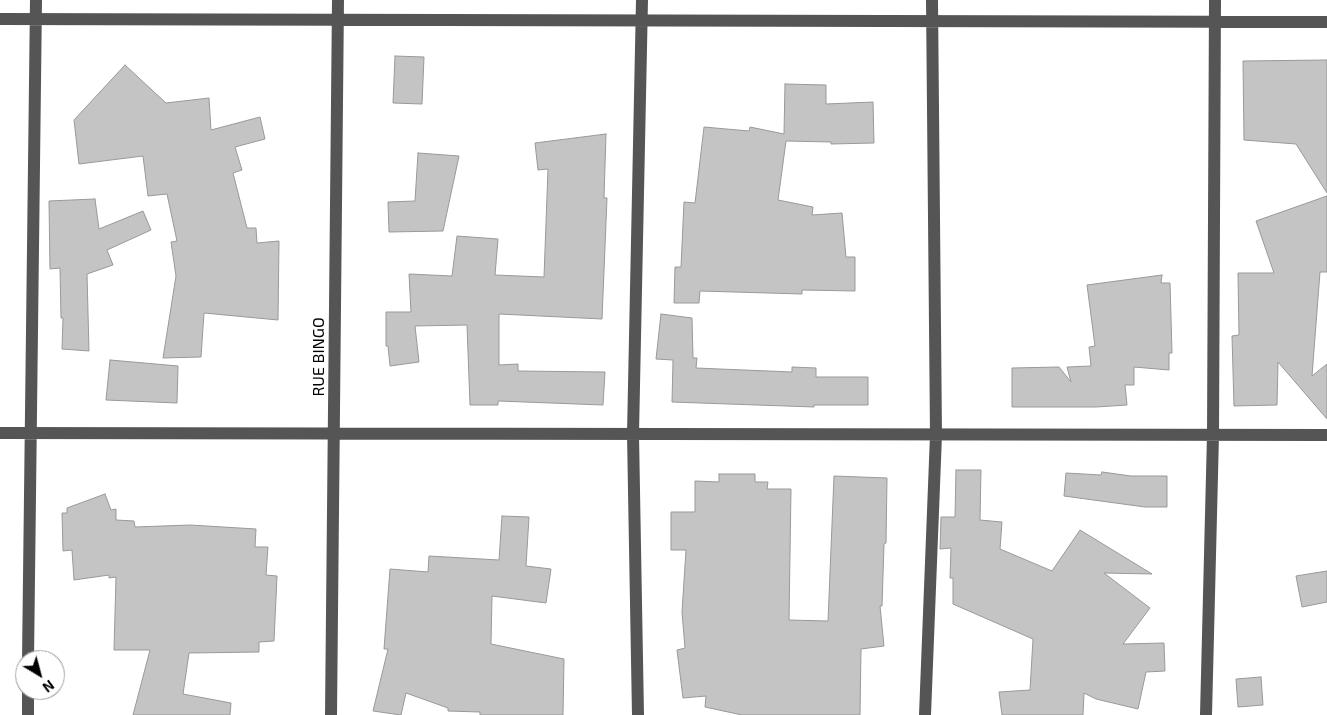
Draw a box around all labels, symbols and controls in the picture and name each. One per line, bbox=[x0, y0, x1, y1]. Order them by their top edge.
street label: RUE BINGO bbox=[309, 317, 329, 397]
north arrow bbox=[15, 650, 65, 700]
text: N bbox=[40, 677, 58, 696]

